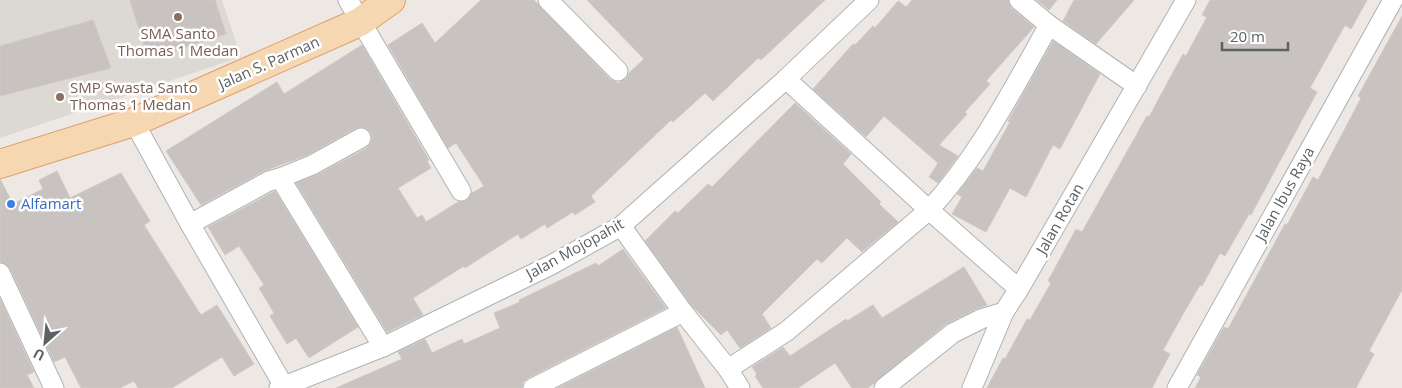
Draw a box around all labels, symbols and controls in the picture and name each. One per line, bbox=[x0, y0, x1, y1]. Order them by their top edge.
marker: SMA Santo Thomas 1 Medan bbox=[172, 11, 184, 23]
scale bar bbox=[1222, 20, 1288, 52]
place label: SMA Santo Thomas 1 Medan bbox=[118, 23, 238, 60]
text: 20 m bbox=[1230, 26, 1265, 46]
street label: Jalan S. Parman bbox=[213, 31, 322, 94]
place label: SMP Swasta Santo Thomas 1 Medan bbox=[70, 77, 198, 114]
marker: SMP Swasta Santo Thomas 1 Medan bbox=[54, 91, 66, 103]
street label: Jalan Ibus Raya bbox=[1249, 143, 1318, 246]
street label: Jalan Rotan bbox=[1030, 179, 1087, 259]
place label: Alfamart bbox=[21, 193, 81, 213]
marker: Alfamart bbox=[5, 198, 17, 210]
street label: Jalan Mojopahit bbox=[520, 213, 627, 284]
north arrow bbox=[20, 318, 70, 368]
text: U bbox=[30, 344, 48, 366]

